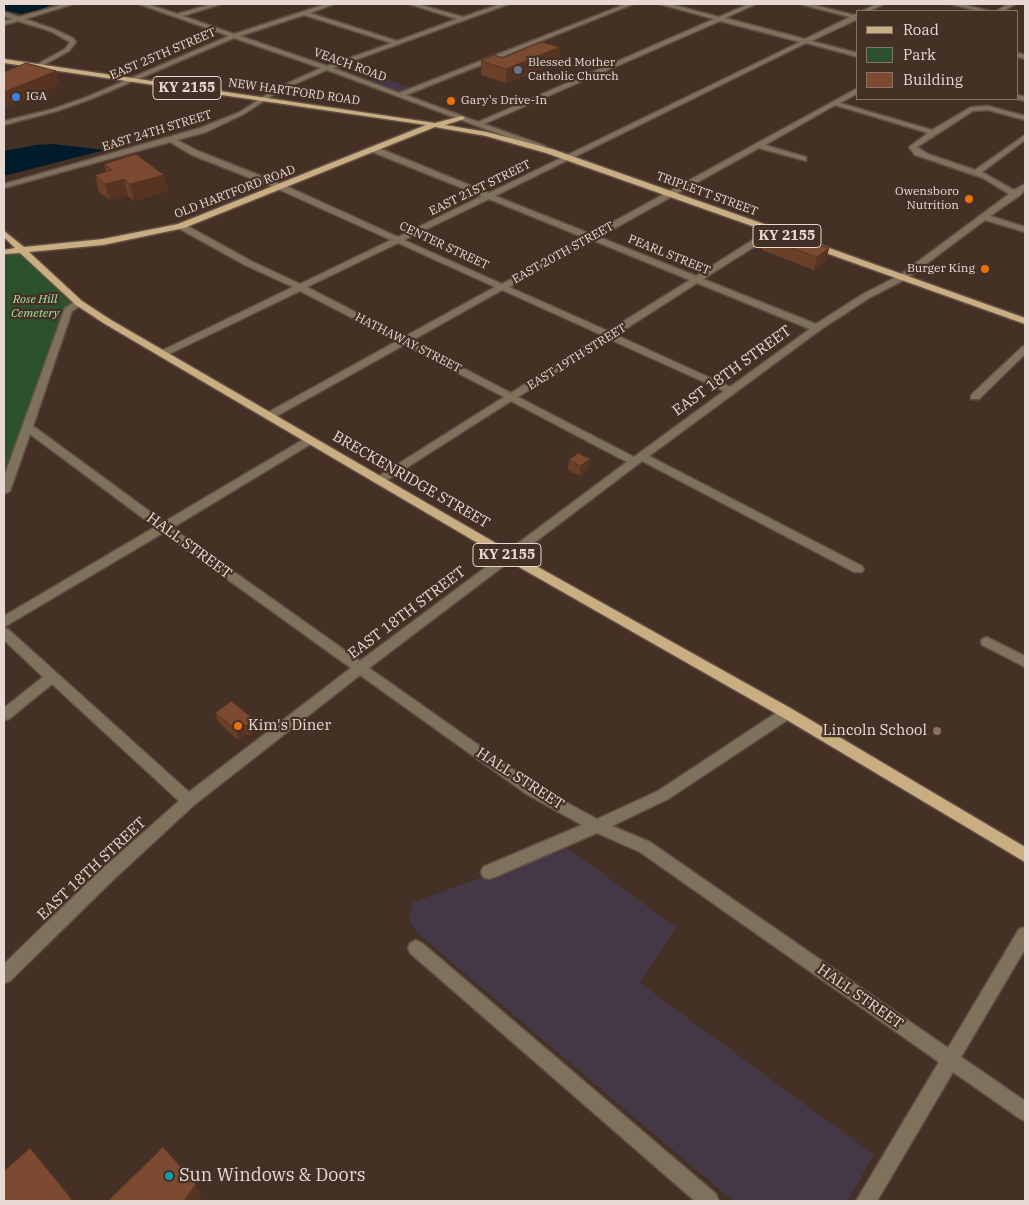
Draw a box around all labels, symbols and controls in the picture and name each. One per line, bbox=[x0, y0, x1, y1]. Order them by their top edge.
legend bbox=[856, 10, 1019, 100]
text: Road bbox=[903, 20, 939, 39]
street label: EAST 25TH STREET bbox=[108, 25, 218, 83]
street label: VEACH ROAD bbox=[312, 45, 388, 85]
text: Park bbox=[903, 45, 936, 64]
place label: Blessed Mother Catholic Church bbox=[528, 56, 619, 84]
marker: Blessed Mother Catholic Church bbox=[512, 64, 524, 76]
text: Building bbox=[903, 70, 963, 89]
road number: KY 2155 bbox=[153, 76, 221, 100]
street label: NEW HARTFORD ROAD bbox=[227, 76, 361, 108]
place label: IGA bbox=[26, 90, 47, 104]
marker: IGA bbox=[10, 91, 22, 103]
place label: Gary's Drive-In bbox=[461, 94, 547, 108]
marker: Gary's Drive-In bbox=[445, 95, 457, 107]
street label: EAST 24TH STREET bbox=[100, 107, 214, 155]
street label: EAST 21ST STREET bbox=[427, 157, 533, 219]
street label: OLD HARTFORD ROAD bbox=[172, 162, 298, 222]
street label: TRIPLETT STREET bbox=[654, 169, 760, 219]
place label: Owensboro Nutrition bbox=[895, 185, 959, 213]
marker: Owensboro Nutrition bbox=[963, 193, 975, 205]
street label: CENTER STREET bbox=[397, 219, 491, 273]
street label: EAST 20TH STREET bbox=[510, 219, 616, 287]
road number: KY 2155 bbox=[753, 225, 821, 248]
street label: PEARL STREET bbox=[626, 232, 712, 278]
place label: Burger King bbox=[907, 262, 975, 276]
marker: Burger King bbox=[979, 263, 991, 275]
park label: Rose Hill Cemetery bbox=[11, 293, 59, 321]
street label: HATHAWAY STREET bbox=[352, 310, 464, 376]
street label: EAST 19TH STREET bbox=[525, 321, 629, 393]
street label: EAST 18TH STREET bbox=[669, 322, 795, 420]
street label: BRECKENRIDGE STREET bbox=[329, 428, 493, 532]
street label: HALL STREET bbox=[143, 509, 235, 583]
road number: KY 2155 bbox=[473, 544, 541, 566]
street label: EAST 18TH STREET bbox=[345, 563, 469, 663]
place label: Kim's Diner bbox=[248, 717, 331, 735]
marker: Kim's Diner bbox=[232, 720, 244, 732]
place label: Lincoln School bbox=[823, 722, 927, 740]
marker: Lincoln School bbox=[931, 725, 943, 737]
street label: HALL STREET bbox=[473, 744, 567, 814]
street label: EAST 18TH STREET bbox=[34, 814, 150, 924]
street label: HALL STREET bbox=[814, 961, 906, 1033]
place label: Sun Windows & Doors bbox=[179, 1165, 366, 1187]
marker: Sun Windows & Doors bbox=[163, 1170, 175, 1182]

